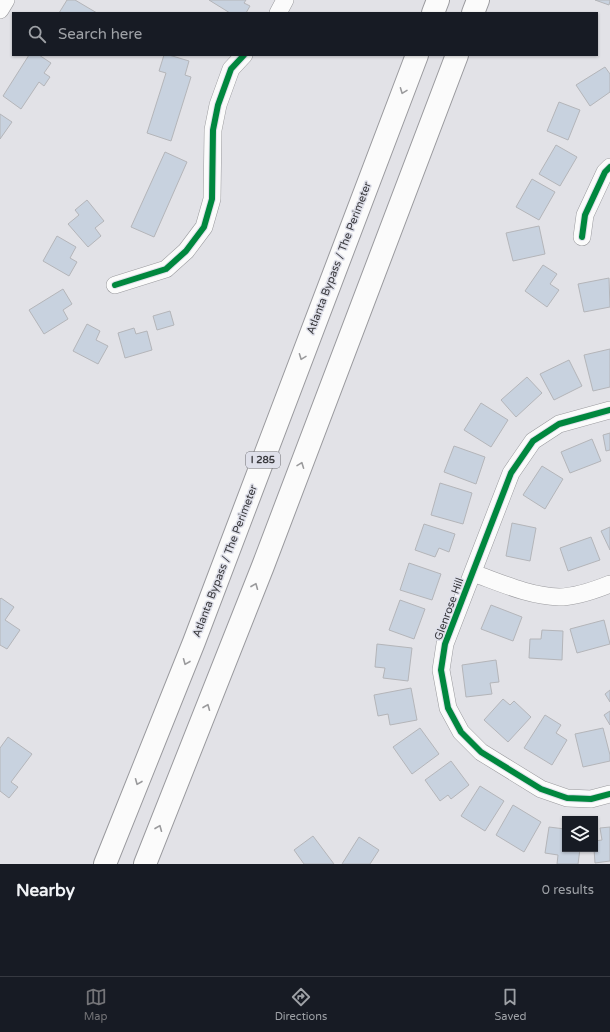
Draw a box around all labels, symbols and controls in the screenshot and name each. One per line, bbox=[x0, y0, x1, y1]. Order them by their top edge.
search box bbox=[12, 12, 598, 56]
icon: search bbox=[26, 23, 48, 45]
text: Search here bbox=[58, 25, 142, 43]
one-way arrow bbox=[400, 88, 408, 95]
street label: Atlanta Bypass / The Perimeter bbox=[304, 179, 374, 336]
one-way arrow bbox=[298, 353, 307, 360]
road number: I 285 bbox=[246, 452, 280, 468]
one-way arrow bbox=[297, 461, 305, 468]
street label: Atlanta Bypass / The Perimeter bbox=[190, 482, 260, 639]
street label: Glenrose Hill bbox=[432, 576, 466, 642]
one-way arrow bbox=[250, 582, 258, 589]
one-way arrow bbox=[183, 657, 191, 665]
one-way arrow bbox=[202, 703, 210, 711]
one-way arrow bbox=[134, 779, 142, 786]
map controls bbox=[562, 816, 598, 852]
button: layers bbox=[562, 816, 598, 852]
one-way arrow bbox=[155, 824, 163, 831]
text: Nearby bbox=[16, 880, 75, 901]
text: 0 results bbox=[542, 882, 594, 898]
tab: Map bbox=[84, 986, 107, 1023]
tab: Directions bbox=[275, 986, 327, 1023]
tab: Saved bbox=[495, 986, 526, 1023]

